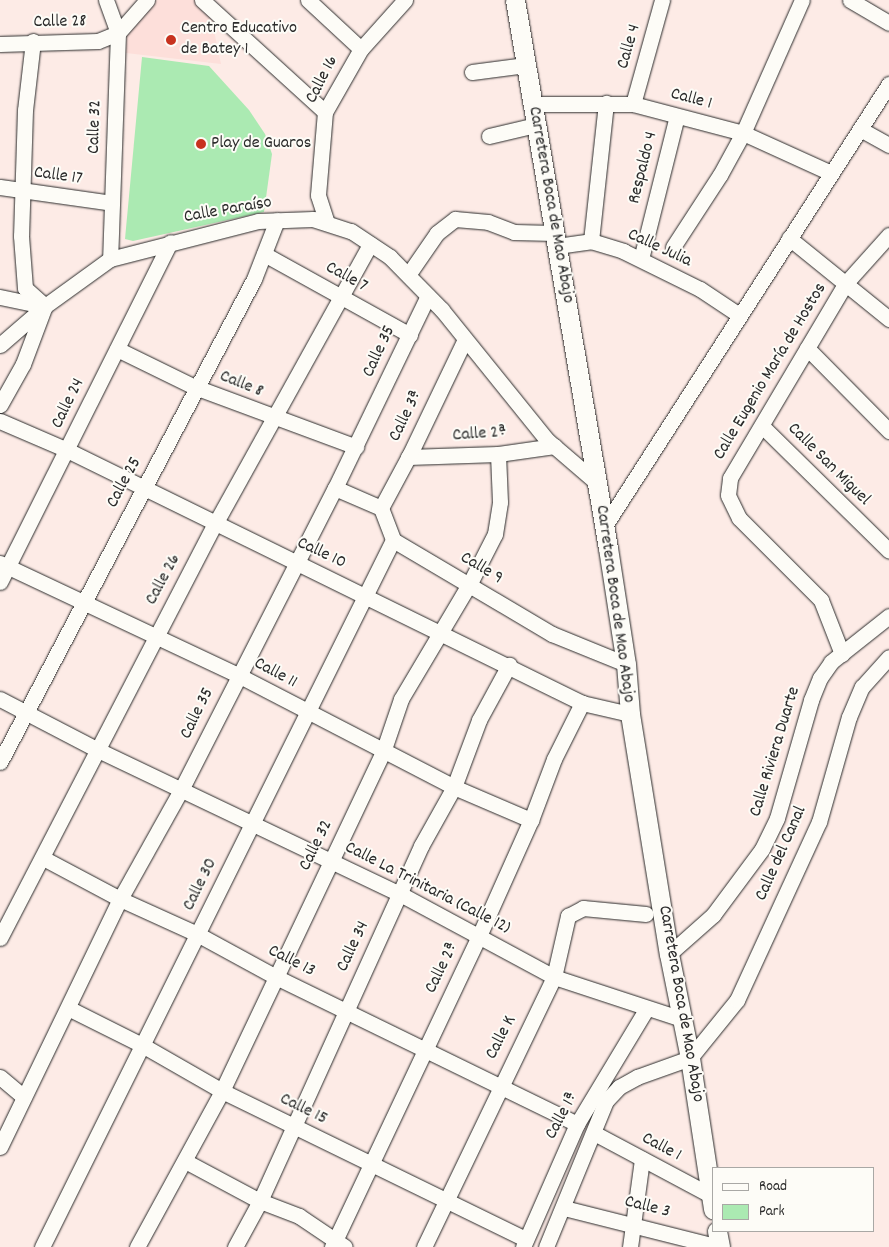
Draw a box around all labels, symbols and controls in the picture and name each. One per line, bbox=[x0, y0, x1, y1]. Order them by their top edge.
street label: Calle 28 bbox=[33, 12, 87, 34]
place label: Centro Educativo de Batey 1 bbox=[181, 19, 297, 62]
street label: Calle 4 bbox=[613, 22, 647, 72]
marker: Centro Educativo de Batey 1 bbox=[165, 34, 177, 46]
street label: Calle 16 bbox=[302, 53, 344, 107]
street label: Calle 1 bbox=[668, 84, 714, 116]
street label: Calle 32 bbox=[84, 100, 108, 154]
street label: Carretera Boca de Mao Abajo bbox=[522, 105, 578, 305]
street label: Respaldo 4 bbox=[625, 130, 663, 206]
place label: Play de Guaros bbox=[211, 133, 311, 155]
marker: Play de Guaros bbox=[195, 138, 207, 150]
street label: Calle 17 bbox=[32, 163, 84, 191]
street label: Calle Paraíso bbox=[183, 193, 273, 229]
street label: Calle Julia bbox=[623, 225, 695, 273]
street label: Calle 7 bbox=[321, 258, 371, 298]
street label: Calle Eugenio María de Hostos bbox=[710, 280, 832, 464]
street label: Calle 35 bbox=[359, 323, 401, 381]
street label: Calle 8 bbox=[216, 367, 266, 403]
street label: Calle 24 bbox=[48, 375, 90, 433]
street label: Calle 3ª bbox=[385, 387, 429, 445]
street label: Calle San Miguel bbox=[782, 419, 874, 511]
street label: Calle 2ª bbox=[452, 422, 508, 448]
street label: Calle 25 bbox=[103, 454, 147, 512]
street label: Carretera Boca de Mao Abajo bbox=[589, 504, 639, 704]
street label: Calle 10 bbox=[293, 533, 349, 575]
street label: Calle 9 bbox=[456, 548, 506, 590]
street label: Calle 26 bbox=[142, 551, 186, 609]
street label: Calle 11 bbox=[250, 654, 300, 694]
street label: Calle Riviera Duarte bbox=[746, 684, 806, 820]
street label: Calle 35 bbox=[176, 685, 220, 743]
street label: Calle del Canal bbox=[752, 803, 812, 905]
street label: Calle 32 bbox=[296, 817, 338, 875]
street label: Calle La Trinitaria (Calle 12) bbox=[341, 838, 513, 940]
street label: Calle 30 bbox=[179, 855, 223, 915]
street label: Carretera Boca de Mao Abajo bbox=[652, 904, 708, 1104]
street label: Calle 34 bbox=[333, 918, 375, 976]
street label: Calle 2ª bbox=[421, 939, 465, 997]
street label: Calle 13 bbox=[264, 941, 318, 983]
street label: Calle K bbox=[482, 1012, 522, 1064]
street label: Calle 1ª bbox=[541, 1088, 585, 1144]
street label: Calle 15 bbox=[276, 1089, 330, 1131]
street label: Calle 1 bbox=[637, 1129, 685, 1167]
legend bbox=[712, 1167, 874, 1232]
text: Road bbox=[759, 1176, 787, 1198]
street label: Calle 3 bbox=[622, 1192, 672, 1224]
text: Park bbox=[759, 1201, 785, 1223]

